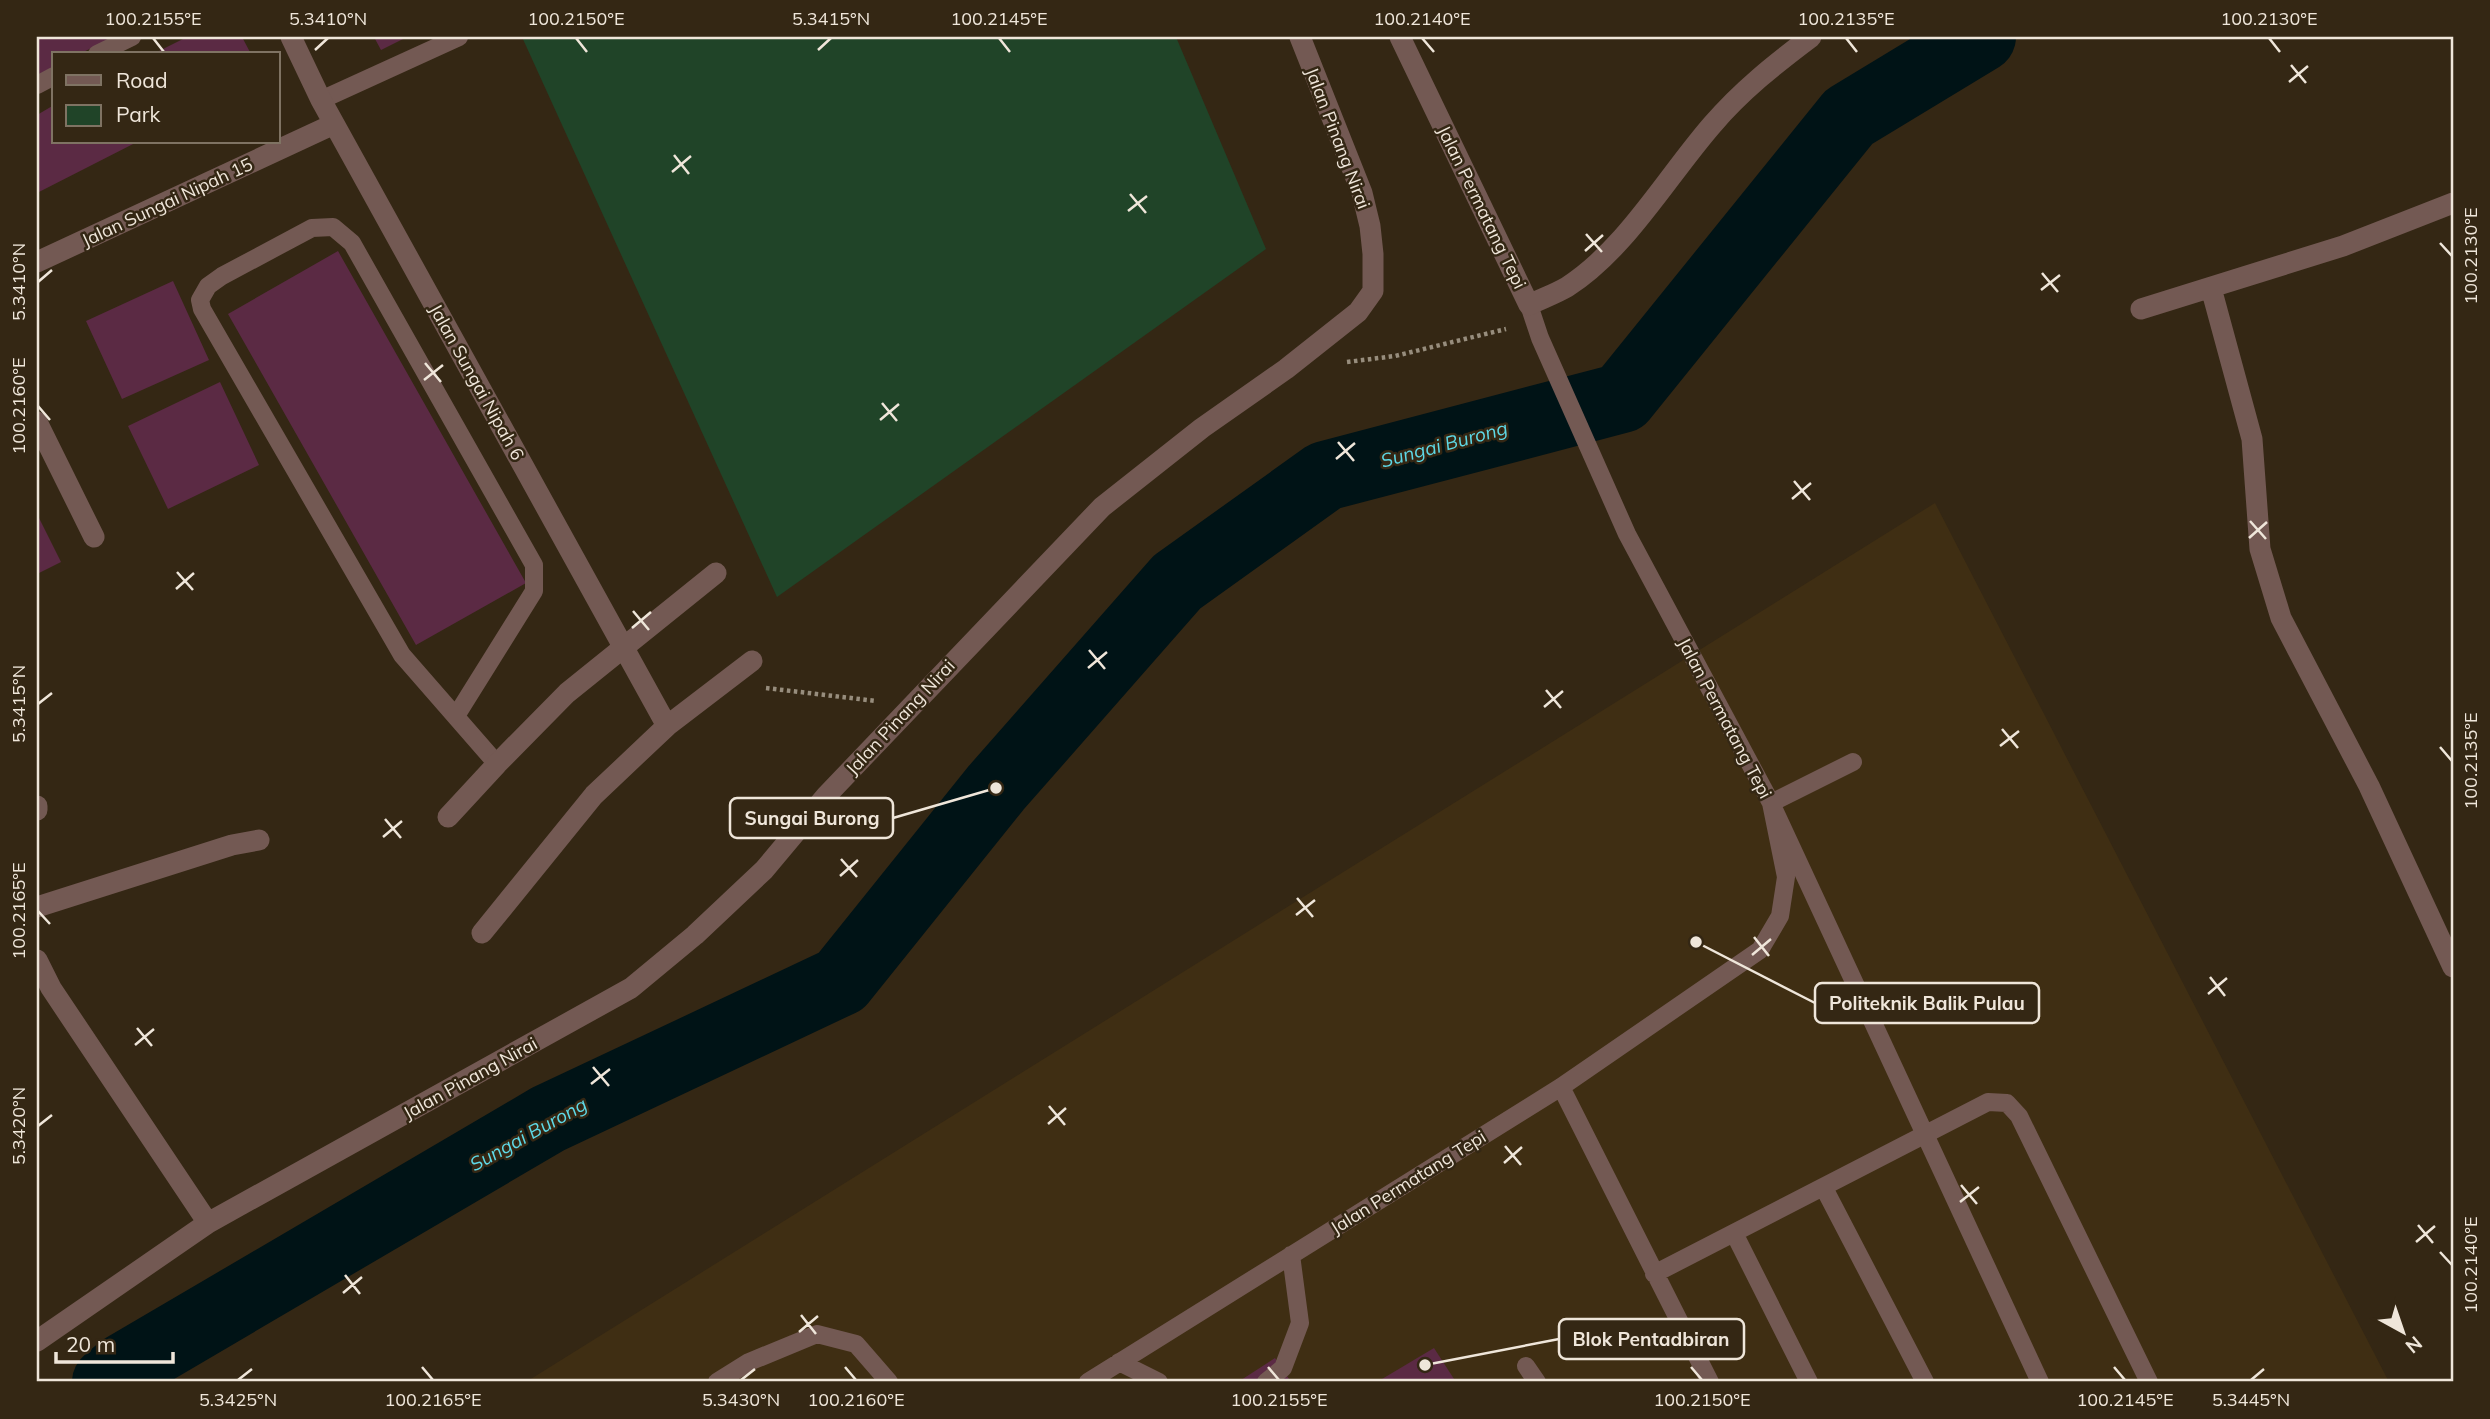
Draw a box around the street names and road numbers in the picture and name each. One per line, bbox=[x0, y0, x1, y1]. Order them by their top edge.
street label: Jalan Pinang Nirai bbox=[1300, 64, 1376, 212]
street label: Jalan Permatang Tepi bbox=[1432, 122, 1532, 292]
street label: Jalan Sungai Nipah 15 bbox=[78, 152, 256, 252]
street label: Jalan Sungai Nipah 6 bbox=[424, 300, 530, 464]
street label: Jalan Permatang Tepi bbox=[1673, 634, 1777, 802]
street label: Jalan Pinang Nirai bbox=[841, 654, 959, 780]
street label: Jalan Pinang Nirai bbox=[399, 1032, 541, 1124]
street label: Jalan Permatang Tepi bbox=[1326, 1125, 1490, 1239]

